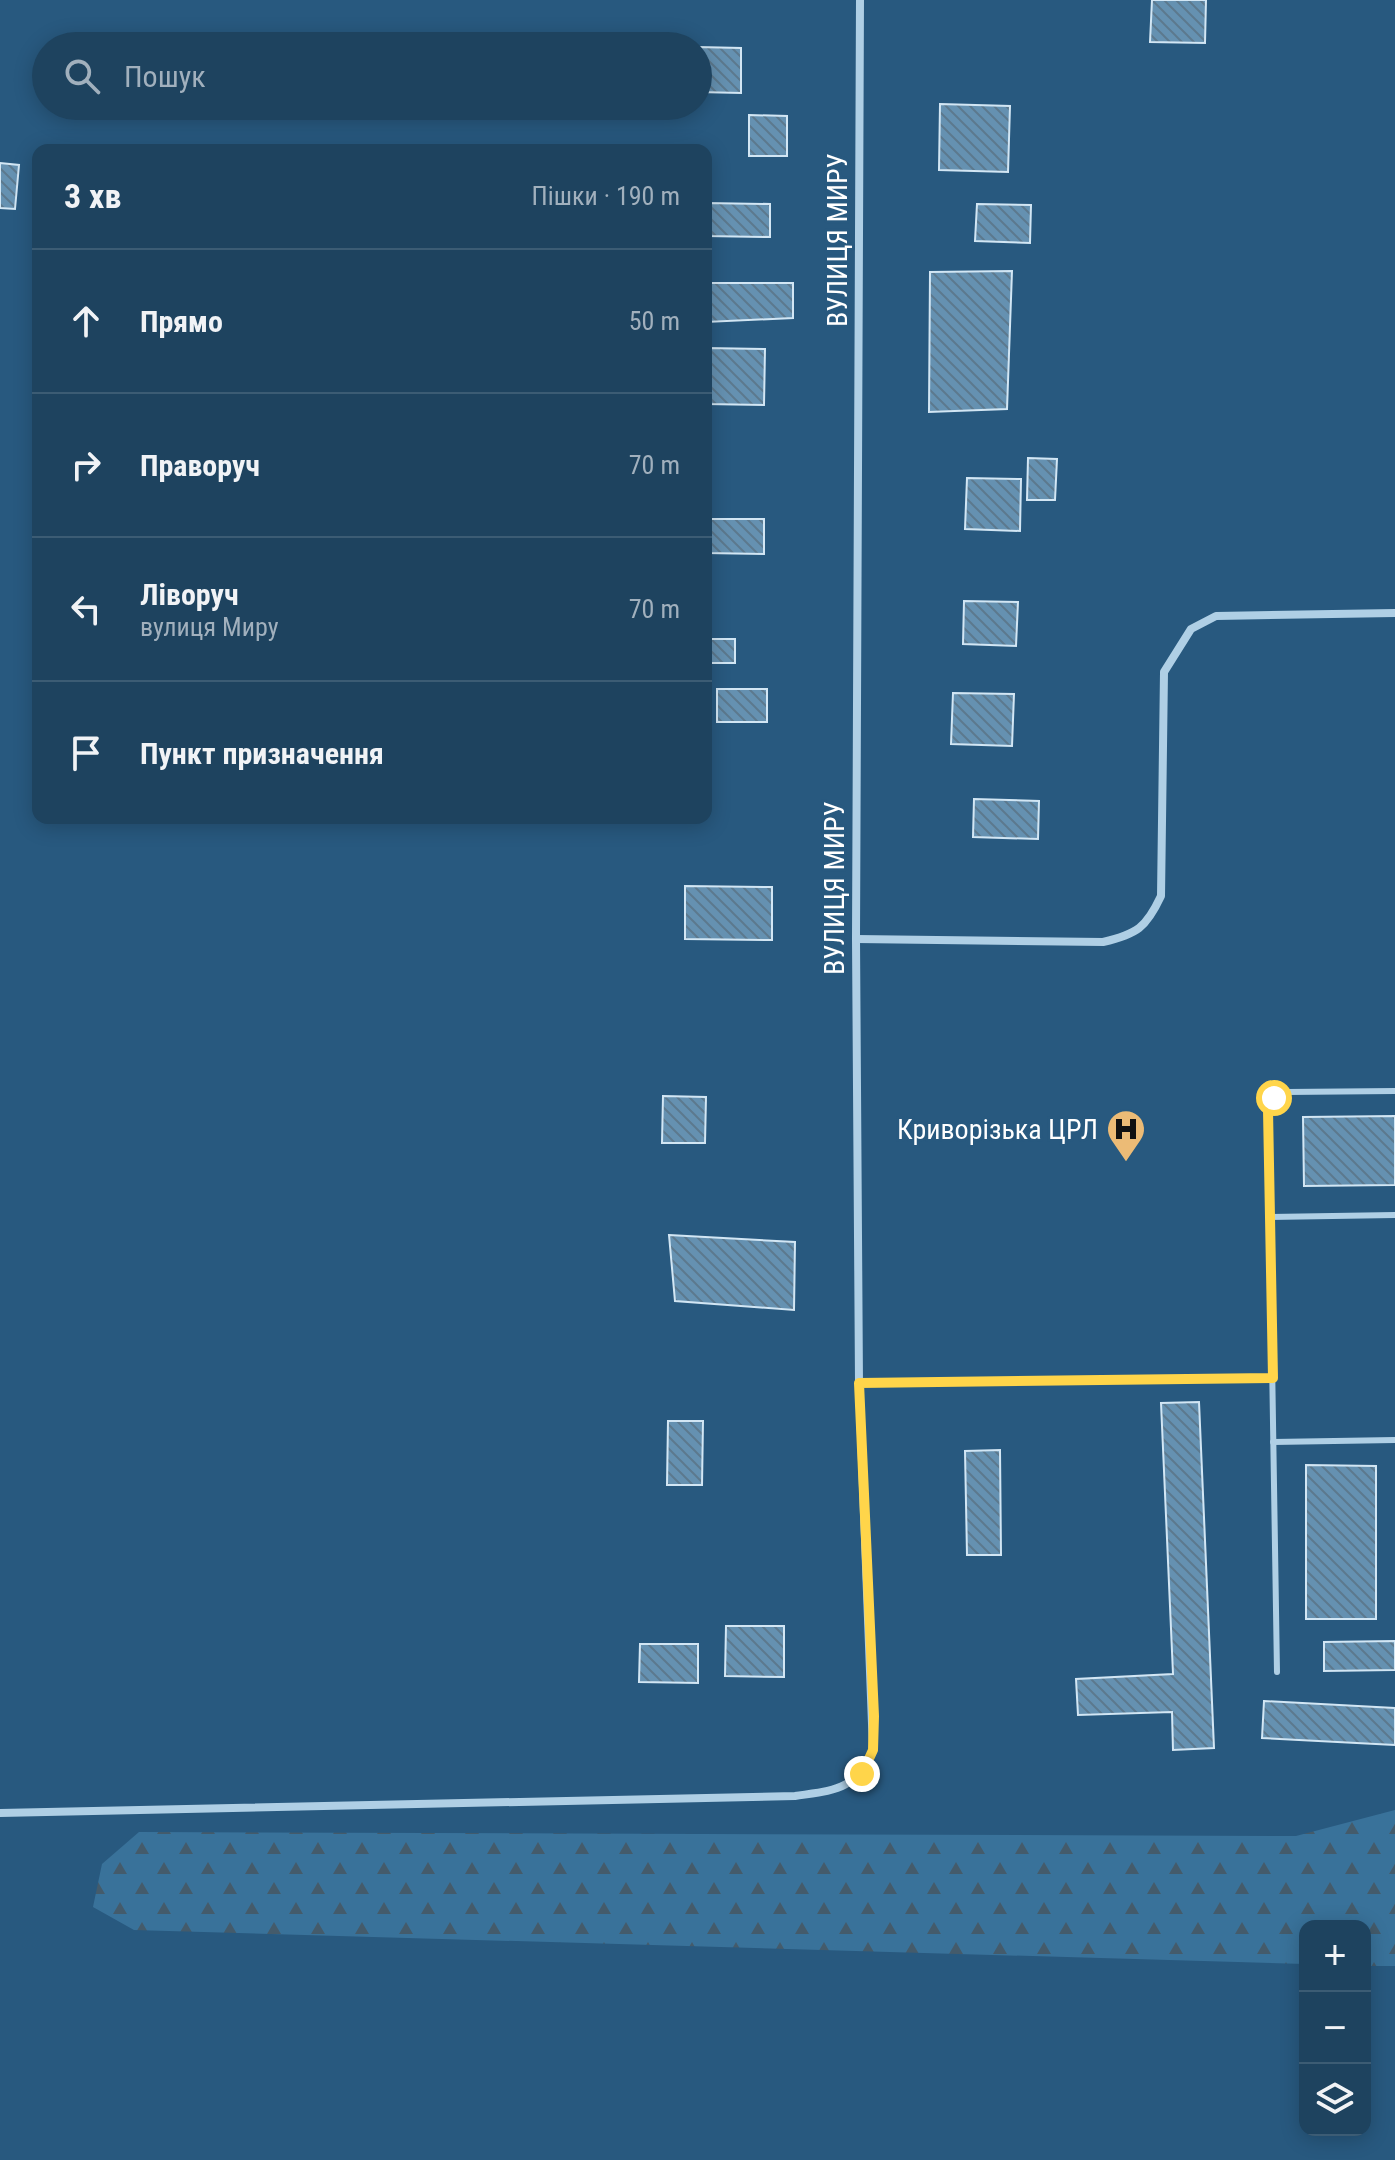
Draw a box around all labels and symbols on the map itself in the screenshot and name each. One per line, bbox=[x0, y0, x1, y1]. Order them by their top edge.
street label: ВУЛИЦЯ МИРУ bbox=[821, 153, 854, 327]
street label: ВУЛИЦЯ МИРУ bbox=[818, 801, 851, 975]
route start bbox=[1256, 1080, 1292, 1116]
hospital icon: Криворізька ЦРЛ bbox=[1105, 1108, 1147, 1163]
place label: Криворізька ЦРЛ bbox=[897, 1113, 1098, 1146]
route end bbox=[844, 1756, 880, 1792]

